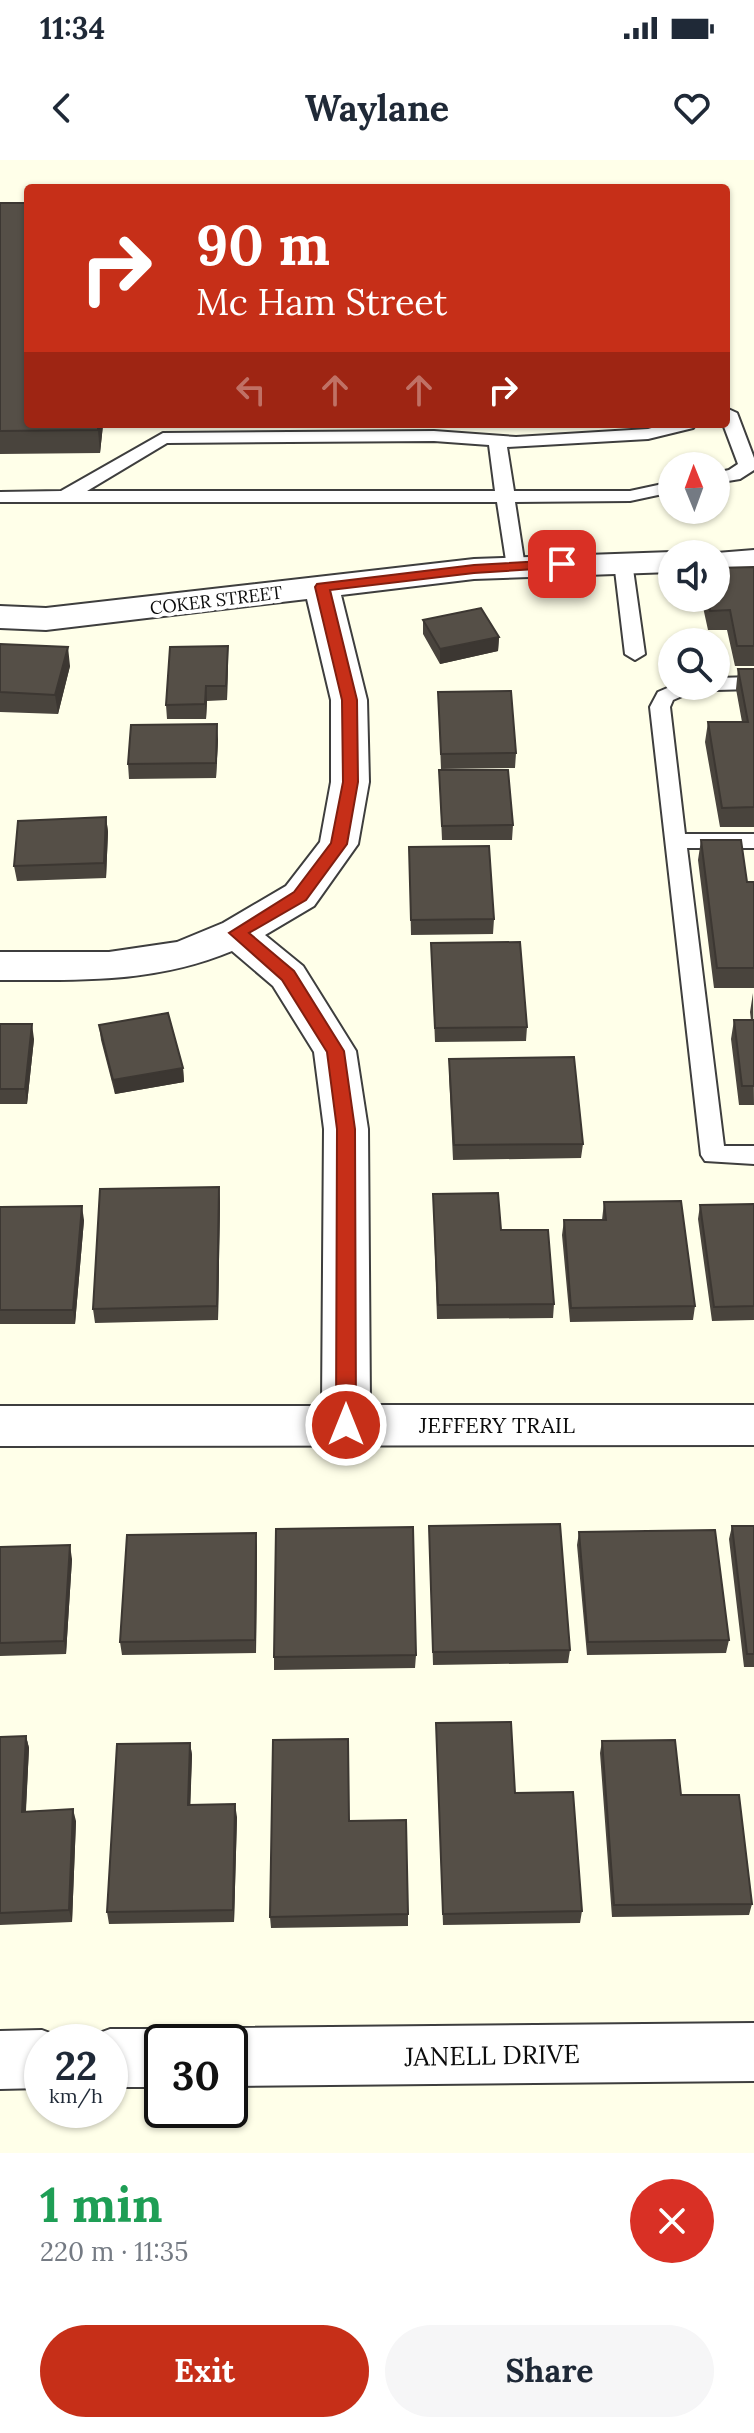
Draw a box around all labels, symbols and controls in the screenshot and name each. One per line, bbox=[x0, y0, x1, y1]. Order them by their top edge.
text: 11:34 bbox=[40, 9, 105, 47]
text: Waylane bbox=[305, 85, 449, 131]
icon: back bbox=[40, 86, 84, 130]
icon: heart bbox=[670, 86, 714, 130]
text: 90 m bbox=[196, 209, 330, 280]
icon: right bbox=[64, 216, 168, 320]
text: Mc Ham Street bbox=[196, 279, 448, 325]
icon: left bbox=[229, 368, 273, 412]
icon: ahead bbox=[313, 368, 357, 412]
icon: ahead bbox=[397, 368, 441, 412]
icon: right bbox=[481, 368, 525, 412]
north arrow bbox=[658, 452, 730, 524]
map controls bbox=[658, 452, 730, 700]
pin bbox=[528, 530, 596, 598]
button: sound bbox=[658, 540, 730, 612]
icon: arrive bbox=[540, 542, 584, 586]
street label: COKER STREET bbox=[149, 580, 284, 620]
button: search bbox=[658, 628, 730, 700]
position arrow bbox=[304, 1383, 388, 1467]
street label: JEFFERY TRAIL bbox=[418, 1411, 575, 1439]
speed limit sign: 30 bbox=[144, 2024, 248, 2128]
street label: JANELL DRIVE bbox=[403, 2037, 580, 2073]
text: 22 bbox=[55, 2040, 97, 2091]
text: km/h bbox=[49, 2083, 103, 2108]
text: 1 min bbox=[40, 2174, 163, 2235]
button: close bbox=[630, 2179, 714, 2263]
text: 220 m · 11:35 bbox=[40, 2235, 188, 2268]
button: Exit bbox=[40, 2325, 369, 2417]
button: Share bbox=[385, 2325, 714, 2417]

